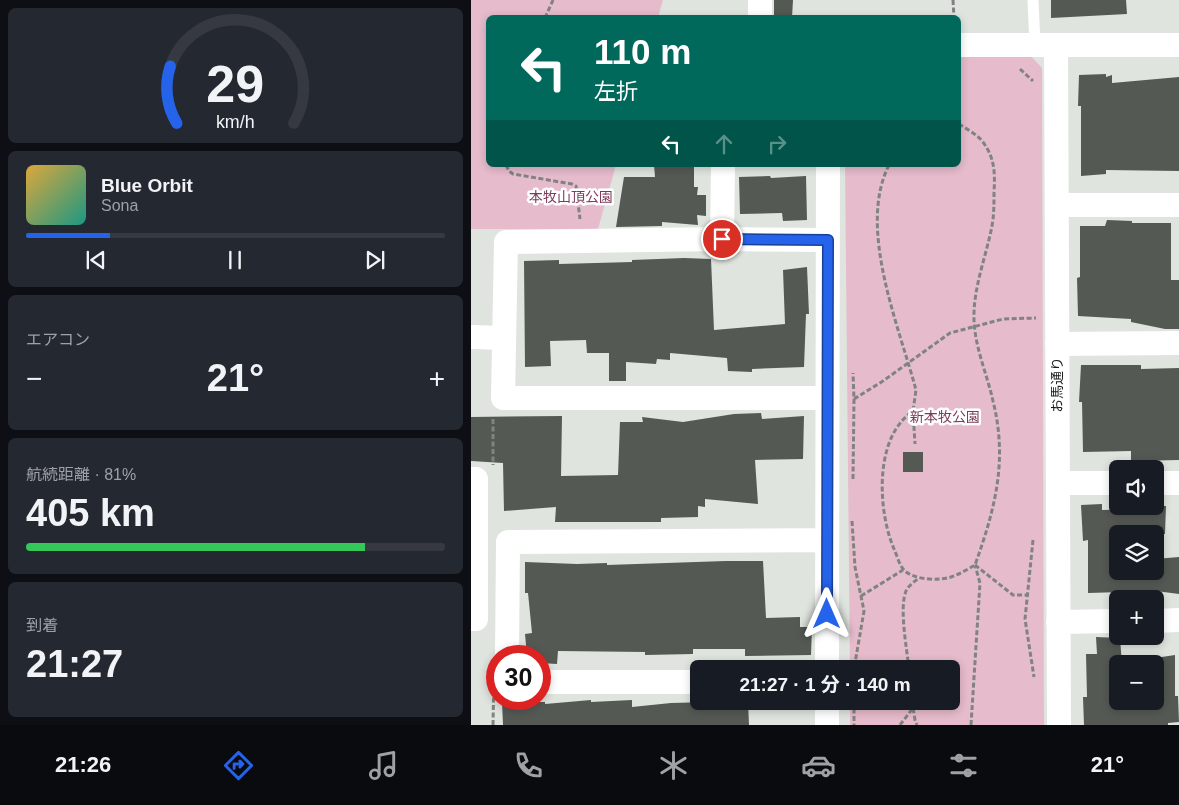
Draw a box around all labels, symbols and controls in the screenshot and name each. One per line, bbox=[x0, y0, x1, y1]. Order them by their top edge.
text: 110 m bbox=[594, 32, 691, 71]
icon: left bbox=[511, 35, 576, 100]
text: 29 bbox=[207, 55, 264, 113]
text: 左折 bbox=[594, 79, 638, 104]
text: km/h bbox=[216, 112, 255, 132]
icon: left bbox=[657, 130, 685, 158]
icon: ahead bbox=[710, 130, 738, 158]
icon: right bbox=[763, 130, 791, 158]
text: Blue Orbit bbox=[101, 175, 193, 196]
park label: 本牧山頂公園 bbox=[529, 189, 613, 205]
text: Sona bbox=[101, 197, 138, 214]
pin bbox=[701, 218, 743, 260]
icon: arrive bbox=[708, 225, 736, 253]
icon: previous bbox=[82, 246, 110, 274]
icon: pause bbox=[221, 246, 249, 274]
icon: next bbox=[361, 246, 389, 274]
text: エアコン bbox=[26, 331, 90, 348]
text: 21° bbox=[207, 357, 264, 399]
street label: お馬通り bbox=[1049, 357, 1065, 413]
text: − bbox=[26, 363, 42, 394]
text: + bbox=[429, 363, 445, 394]
park label: 新本牧公園 bbox=[910, 409, 980, 425]
map controls bbox=[1109, 460, 1164, 710]
button: sound bbox=[1109, 460, 1164, 515]
text: 航続距離 · 81% bbox=[26, 466, 136, 483]
text: 405 km bbox=[26, 492, 155, 534]
button: layers bbox=[1109, 525, 1164, 580]
position arrow bbox=[800, 587, 852, 639]
button: + bbox=[1109, 590, 1164, 645]
text: 到着 bbox=[26, 617, 58, 634]
text: 21:27 bbox=[26, 643, 123, 685]
speed limit sign: 30 bbox=[486, 645, 551, 710]
button: − bbox=[1109, 655, 1164, 710]
text: 21:27 · 1 分 · 140 m bbox=[739, 674, 911, 695]
icon: directions bbox=[221, 748, 256, 783]
icon: music bbox=[366, 748, 401, 783]
icon: phone bbox=[511, 748, 546, 783]
icon: climate bbox=[656, 748, 691, 783]
icon: car bbox=[801, 748, 836, 783]
icon: filters bbox=[946, 748, 981, 783]
text: 21:26 bbox=[55, 752, 111, 777]
text: 21° bbox=[1091, 752, 1124, 777]

